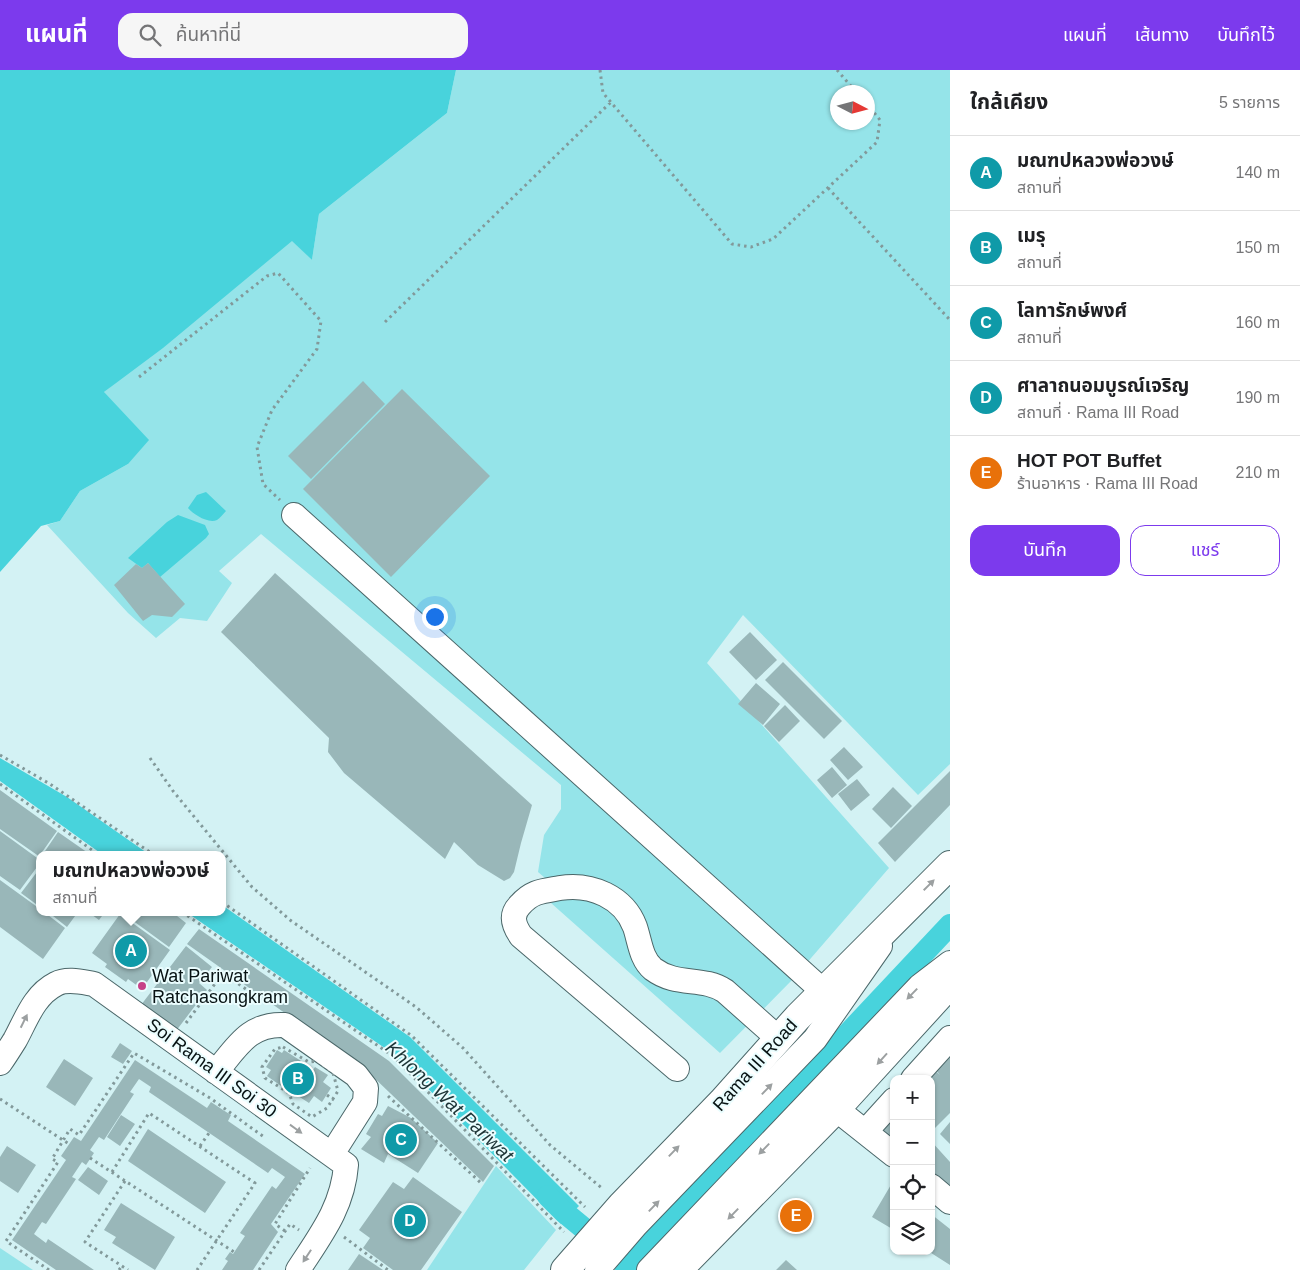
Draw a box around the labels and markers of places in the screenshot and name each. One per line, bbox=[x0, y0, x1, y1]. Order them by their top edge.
pin: A bbox=[115, 932, 147, 970]
place label: Wat Pariwat Ratchasongkram bbox=[152, 966, 288, 1007]
marker: Wat Pariwat Ratchasongkram bbox=[136, 980, 148, 992]
pin: B bbox=[282, 1060, 314, 1098]
pin: C bbox=[385, 1121, 417, 1159]
pin: E bbox=[780, 1197, 812, 1235]
pin: D bbox=[394, 1202, 426, 1240]

